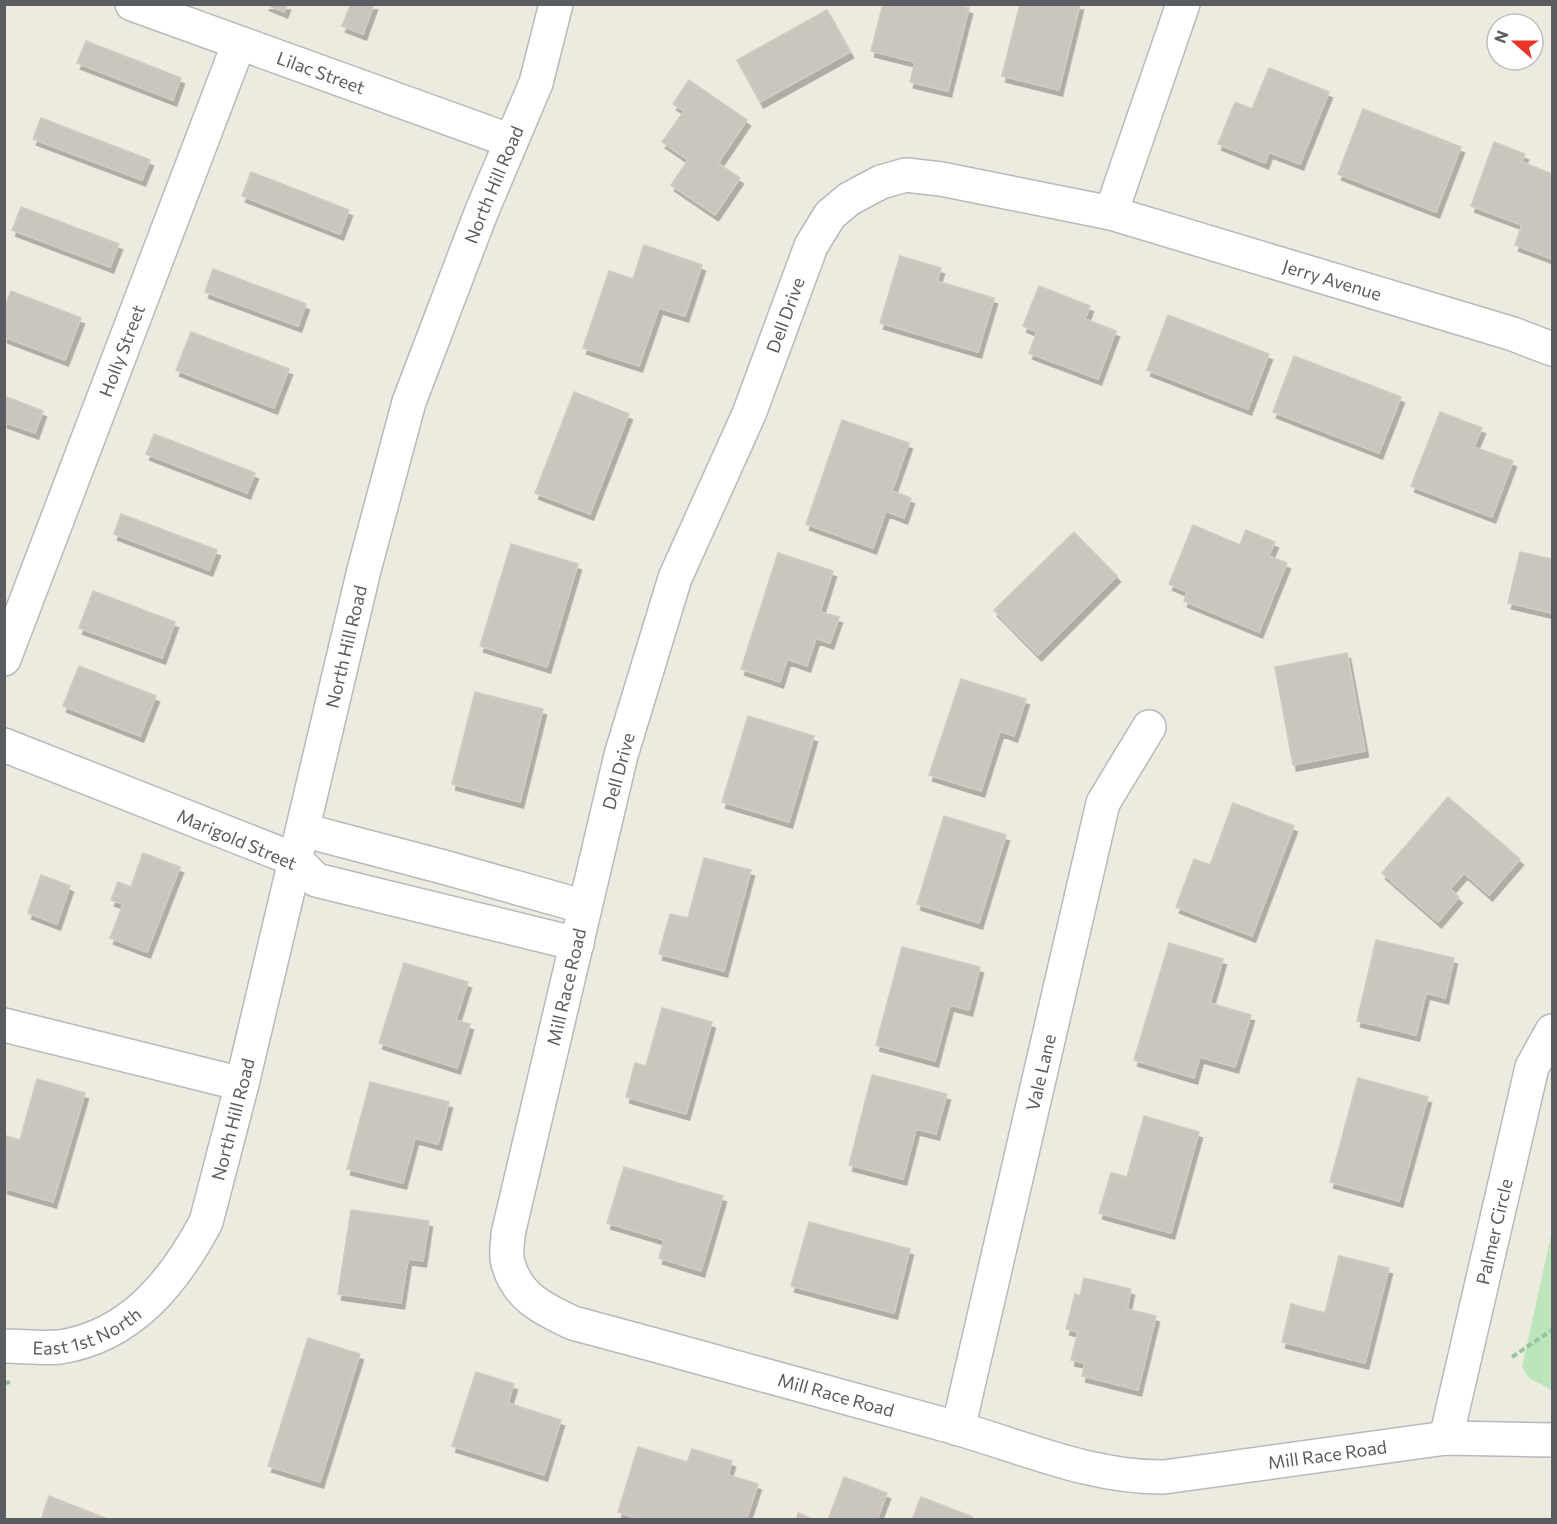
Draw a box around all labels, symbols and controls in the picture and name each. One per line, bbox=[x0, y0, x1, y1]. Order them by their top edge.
north arrow bbox=[1485, 12, 1545, 72]
text: N bbox=[1490, 27, 1512, 45]
street label: Lilac Street bbox=[274, 46, 368, 98]
street label: North Hill Road bbox=[459, 122, 528, 247]
street label: Jerry Avenue bbox=[1280, 254, 1384, 305]
street label: Dell Drive bbox=[761, 274, 809, 356]
street label: Holly Street bbox=[94, 301, 149, 400]
street label: North Hill Road bbox=[321, 583, 371, 710]
street label: Dell Drive bbox=[597, 730, 639, 812]
street label: Marigold Street bbox=[174, 804, 300, 874]
street label: Mill Race Road bbox=[542, 926, 590, 1048]
street label: Vale Lane bbox=[1021, 1032, 1060, 1113]
street label: North Hill Road bbox=[206, 1056, 259, 1183]
street label: Palmer Circle bbox=[1471, 1176, 1517, 1287]
street label: East 1st North bbox=[32, 1302, 145, 1359]
street label: Mill Race Road bbox=[775, 1368, 897, 1421]
street label: Mill Race Road bbox=[1266, 1435, 1388, 1474]

